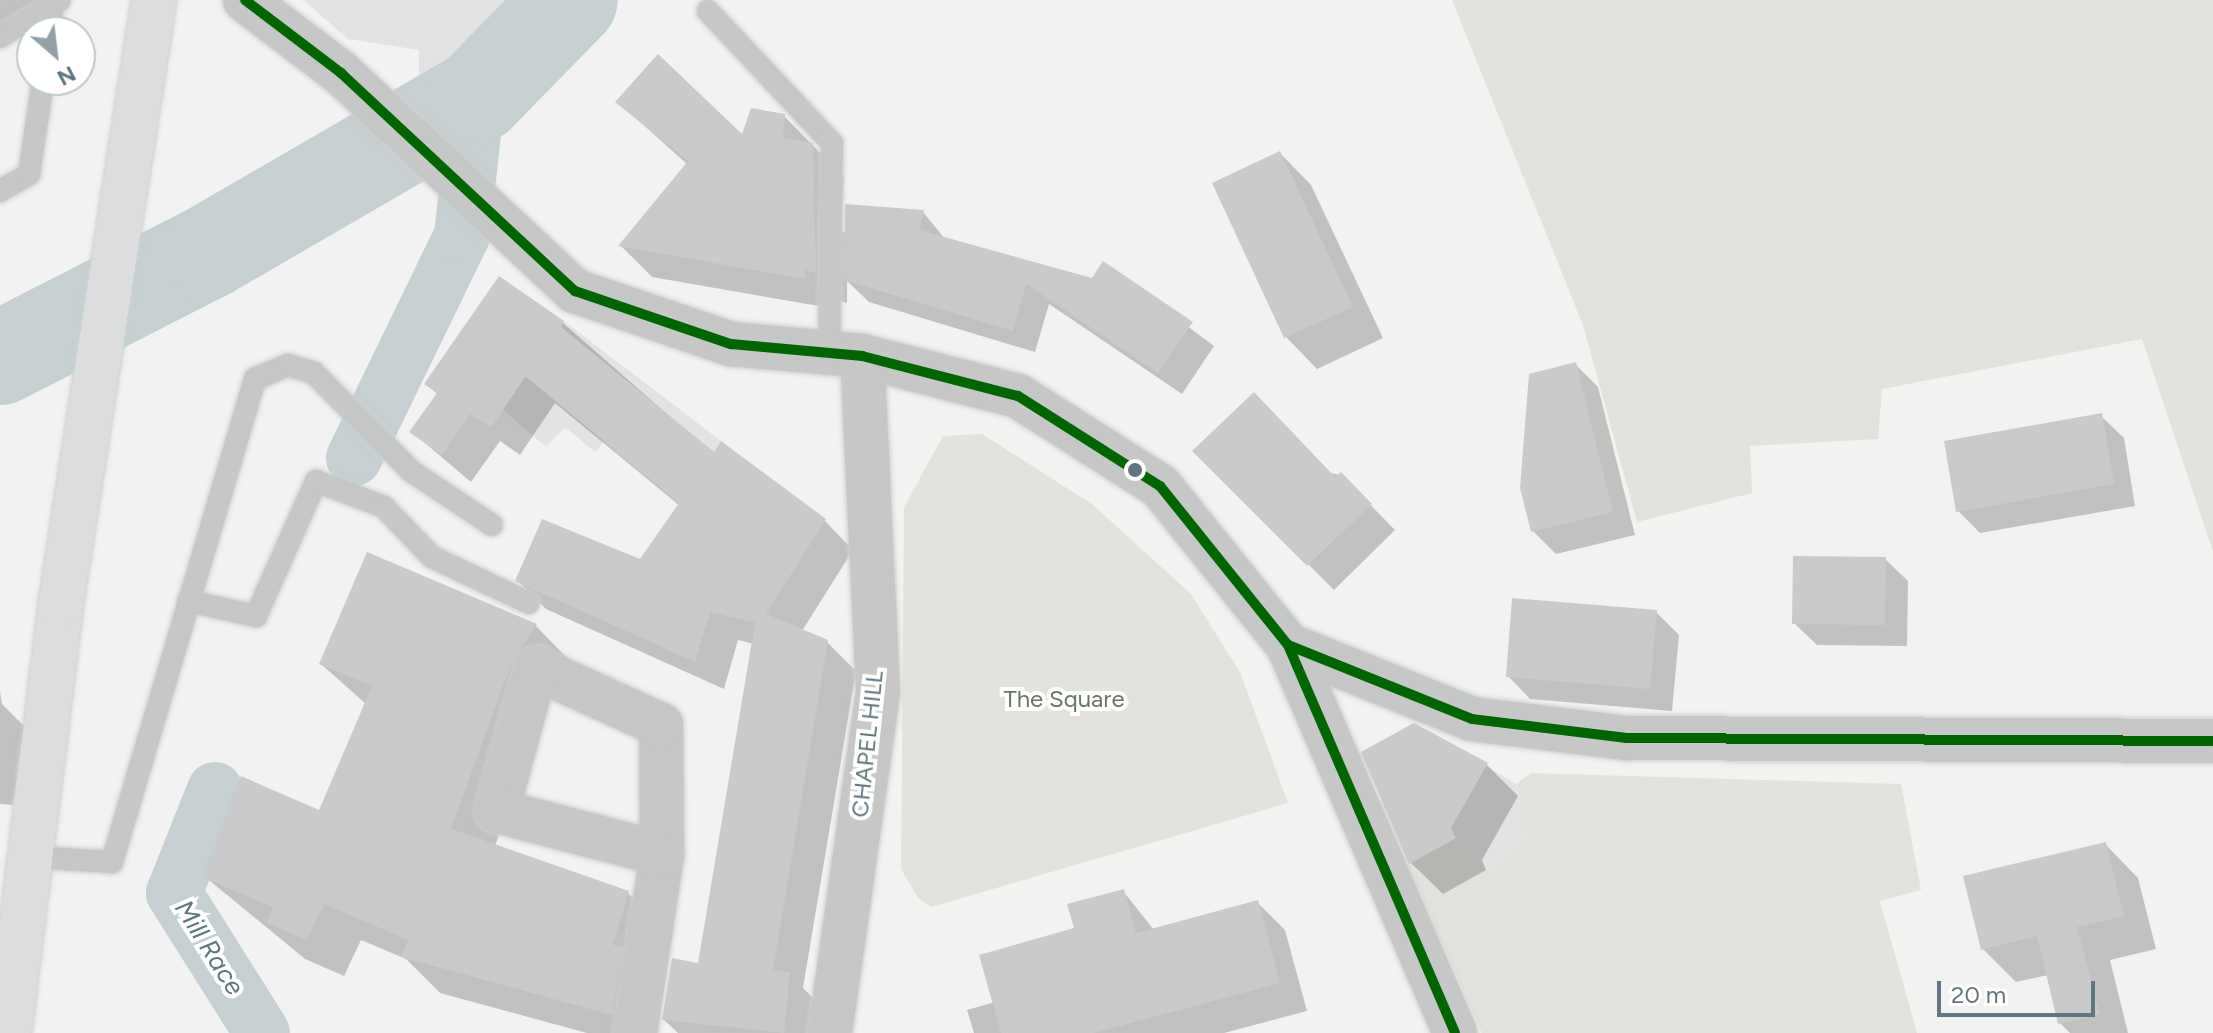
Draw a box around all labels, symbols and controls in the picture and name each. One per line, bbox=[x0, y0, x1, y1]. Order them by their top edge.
north arrow bbox=[16, 16, 96, 96]
text: N bbox=[53, 60, 80, 92]
unlabelled marker bbox=[1127, 462, 1143, 478]
street label: CHAPEL HILL bbox=[845, 669, 889, 819]
park label: The Square bbox=[1003, 685, 1125, 713]
water label: Mill Race bbox=[168, 895, 250, 1001]
scale bar bbox=[1941, 965, 2099, 1015]
text: 20 m bbox=[1951, 980, 2006, 1009]

